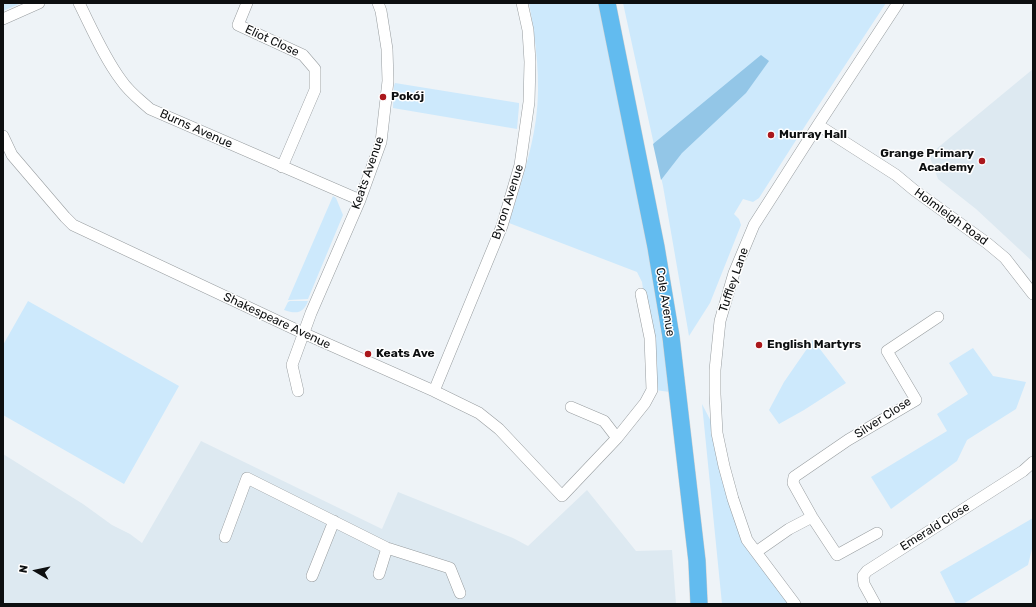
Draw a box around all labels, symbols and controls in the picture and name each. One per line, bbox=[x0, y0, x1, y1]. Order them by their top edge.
street label: Eliot Close bbox=[243, 22, 301, 60]
place label: Pokój bbox=[391, 90, 424, 104]
marker: Pokój bbox=[378, 92, 388, 102]
street label: Burns Avenue bbox=[157, 107, 235, 151]
place label: Murray Hall bbox=[779, 128, 847, 142]
marker: Murray Hall bbox=[766, 130, 776, 140]
street label: Keats Avenue bbox=[349, 135, 387, 211]
place label: Grange Primary Academy bbox=[880, 147, 974, 175]
marker: Grange Primary Academy bbox=[977, 156, 987, 166]
street label: Byron Avenue bbox=[489, 163, 527, 241]
street label: Holmleigh Road bbox=[911, 185, 991, 249]
street label: Tuffley Lane bbox=[716, 246, 752, 314]
street label: Cole Avenue bbox=[652, 267, 678, 337]
street label: Shakespeare Avenue bbox=[221, 290, 333, 352]
place label: English Martyrs bbox=[767, 338, 861, 352]
marker: English Martyrs bbox=[754, 340, 764, 350]
place label: Keats Ave bbox=[376, 347, 435, 361]
marker: Keats Ave bbox=[363, 349, 373, 359]
street label: Silver Close bbox=[852, 394, 914, 442]
street label: Emerald Close bbox=[898, 500, 972, 554]
north arrow bbox=[16, 551, 56, 591]
text: N bbox=[17, 564, 31, 574]

